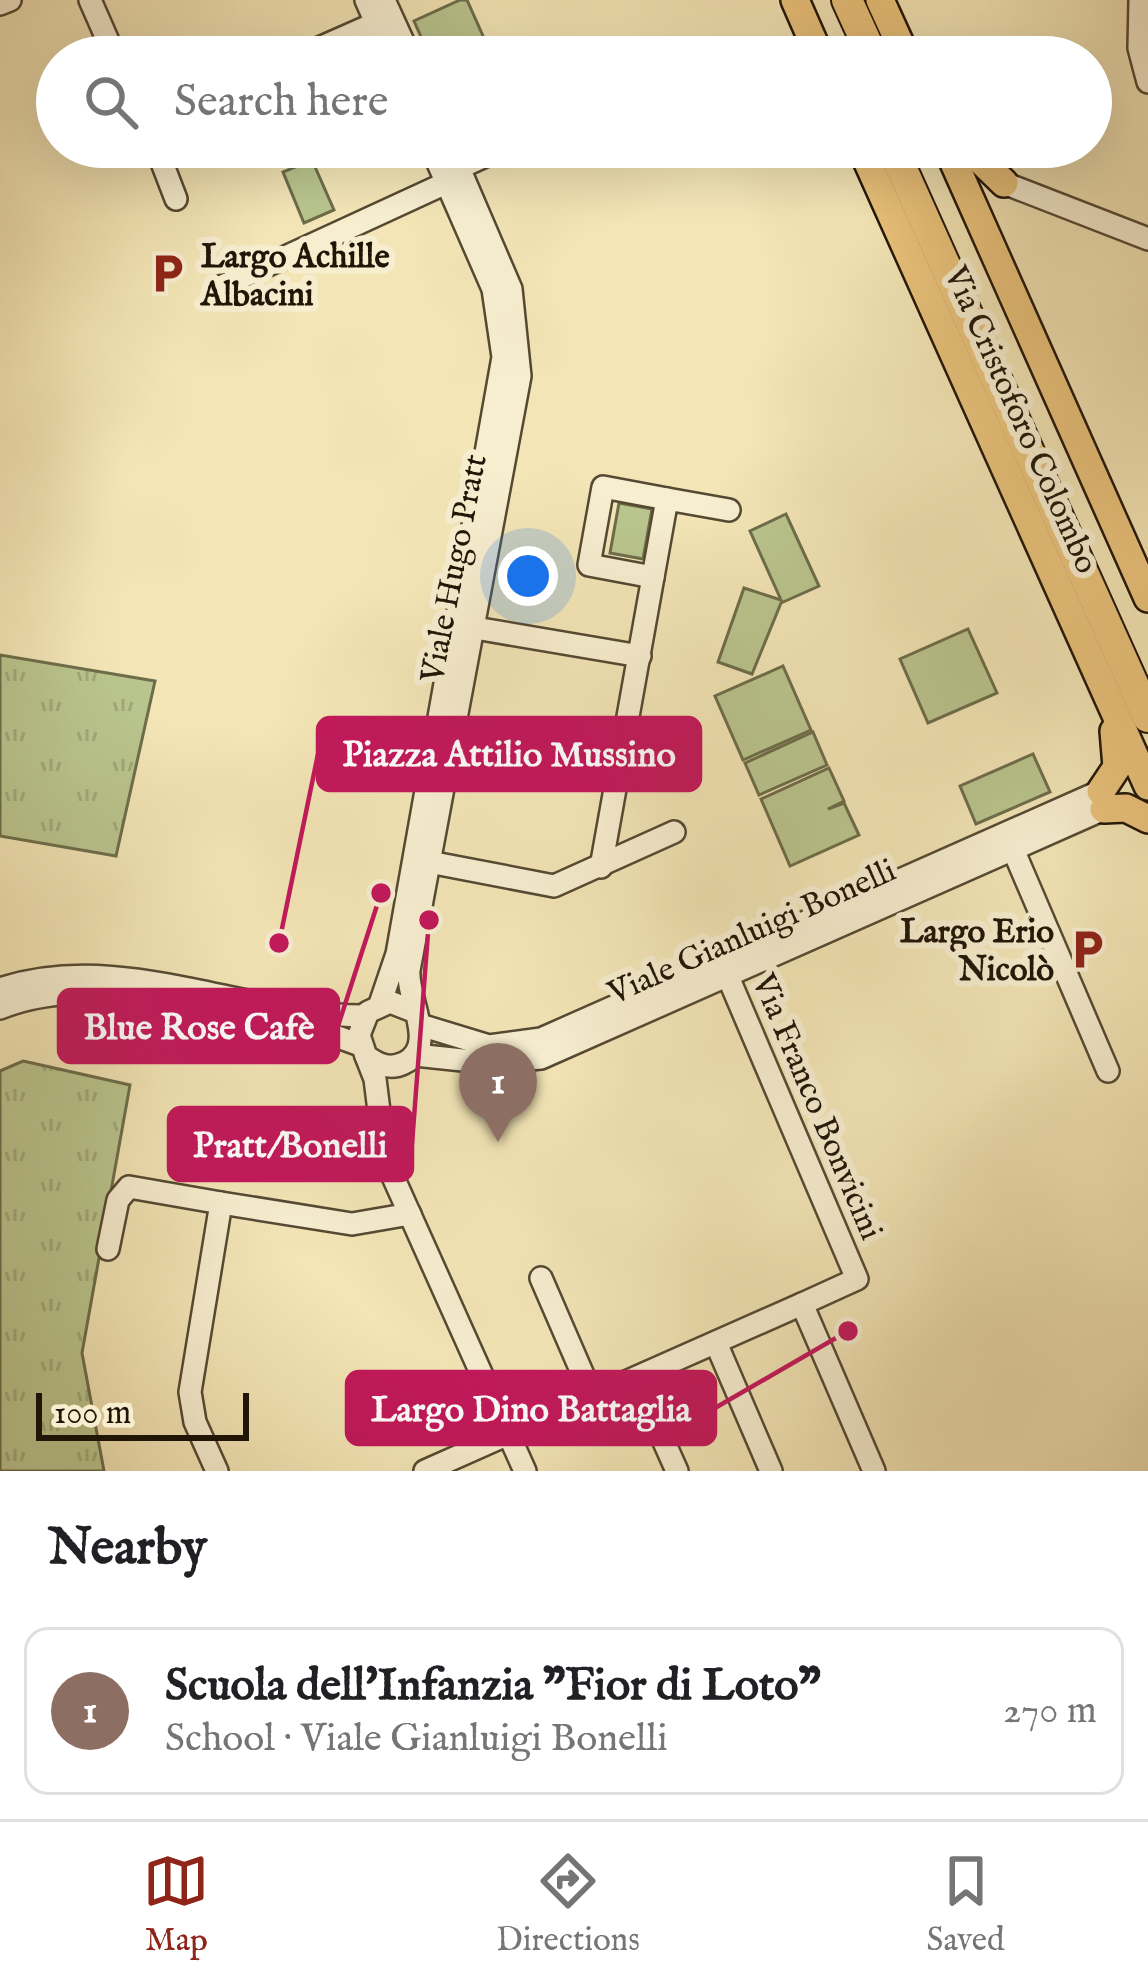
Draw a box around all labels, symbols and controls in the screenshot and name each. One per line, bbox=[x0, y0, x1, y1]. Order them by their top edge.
search box bbox=[36, 36, 1112, 168]
icon: search bbox=[78, 69, 144, 135]
text: Search here bbox=[174, 74, 388, 131]
place label: Largo Achille Albacini bbox=[199, 237, 390, 317]
parking icon: Largo Achille Albacini bbox=[144, 251, 190, 297]
street label: Via Cristoforo Colombo bbox=[933, 259, 1107, 580]
street label: Viale Hugo Pratt bbox=[412, 451, 498, 687]
your location bbox=[498, 546, 558, 606]
callout: Piazza Attilio Mussino bbox=[318, 718, 700, 790]
text: Piazza Attilio Mussino bbox=[342, 733, 676, 779]
street label: Viale Gianluigi Bonelli bbox=[601, 850, 903, 1016]
place label: Largo Erio Nicolò bbox=[900, 912, 1054, 992]
parking icon: Largo Erio Nicolò bbox=[1065, 926, 1111, 972]
street label: Via Franco Bonvicini bbox=[741, 967, 891, 1247]
callout: Blue Rose Cafè bbox=[59, 990, 338, 1062]
text: Blue Rose Cafè bbox=[84, 1006, 315, 1052]
pin: 1 bbox=[459, 1043, 537, 1142]
callout: Pratt/Bonelli bbox=[169, 1108, 412, 1180]
text: Pratt/Bonelli bbox=[193, 1124, 388, 1170]
callout: Largo Dino Battaglia bbox=[347, 1372, 715, 1444]
scale bar bbox=[36, 1387, 249, 1440]
text: Largo Dino Battaglia bbox=[371, 1388, 693, 1434]
text: 100 m bbox=[54, 1393, 131, 1435]
text: Nearby bbox=[48, 1517, 207, 1582]
text: Scuola dell'Infanzia "Fior di Loto" bbox=[165, 1658, 821, 1715]
text: 1 bbox=[83, 1687, 97, 1736]
text: 270 m bbox=[1003, 1687, 1097, 1736]
text: School · Viale Gianluigi Bonelli bbox=[165, 1715, 668, 1764]
tab: Map bbox=[143, 1848, 209, 1962]
tab: Directions bbox=[496, 1848, 640, 1962]
tab: Saved bbox=[927, 1848, 1005, 1962]

